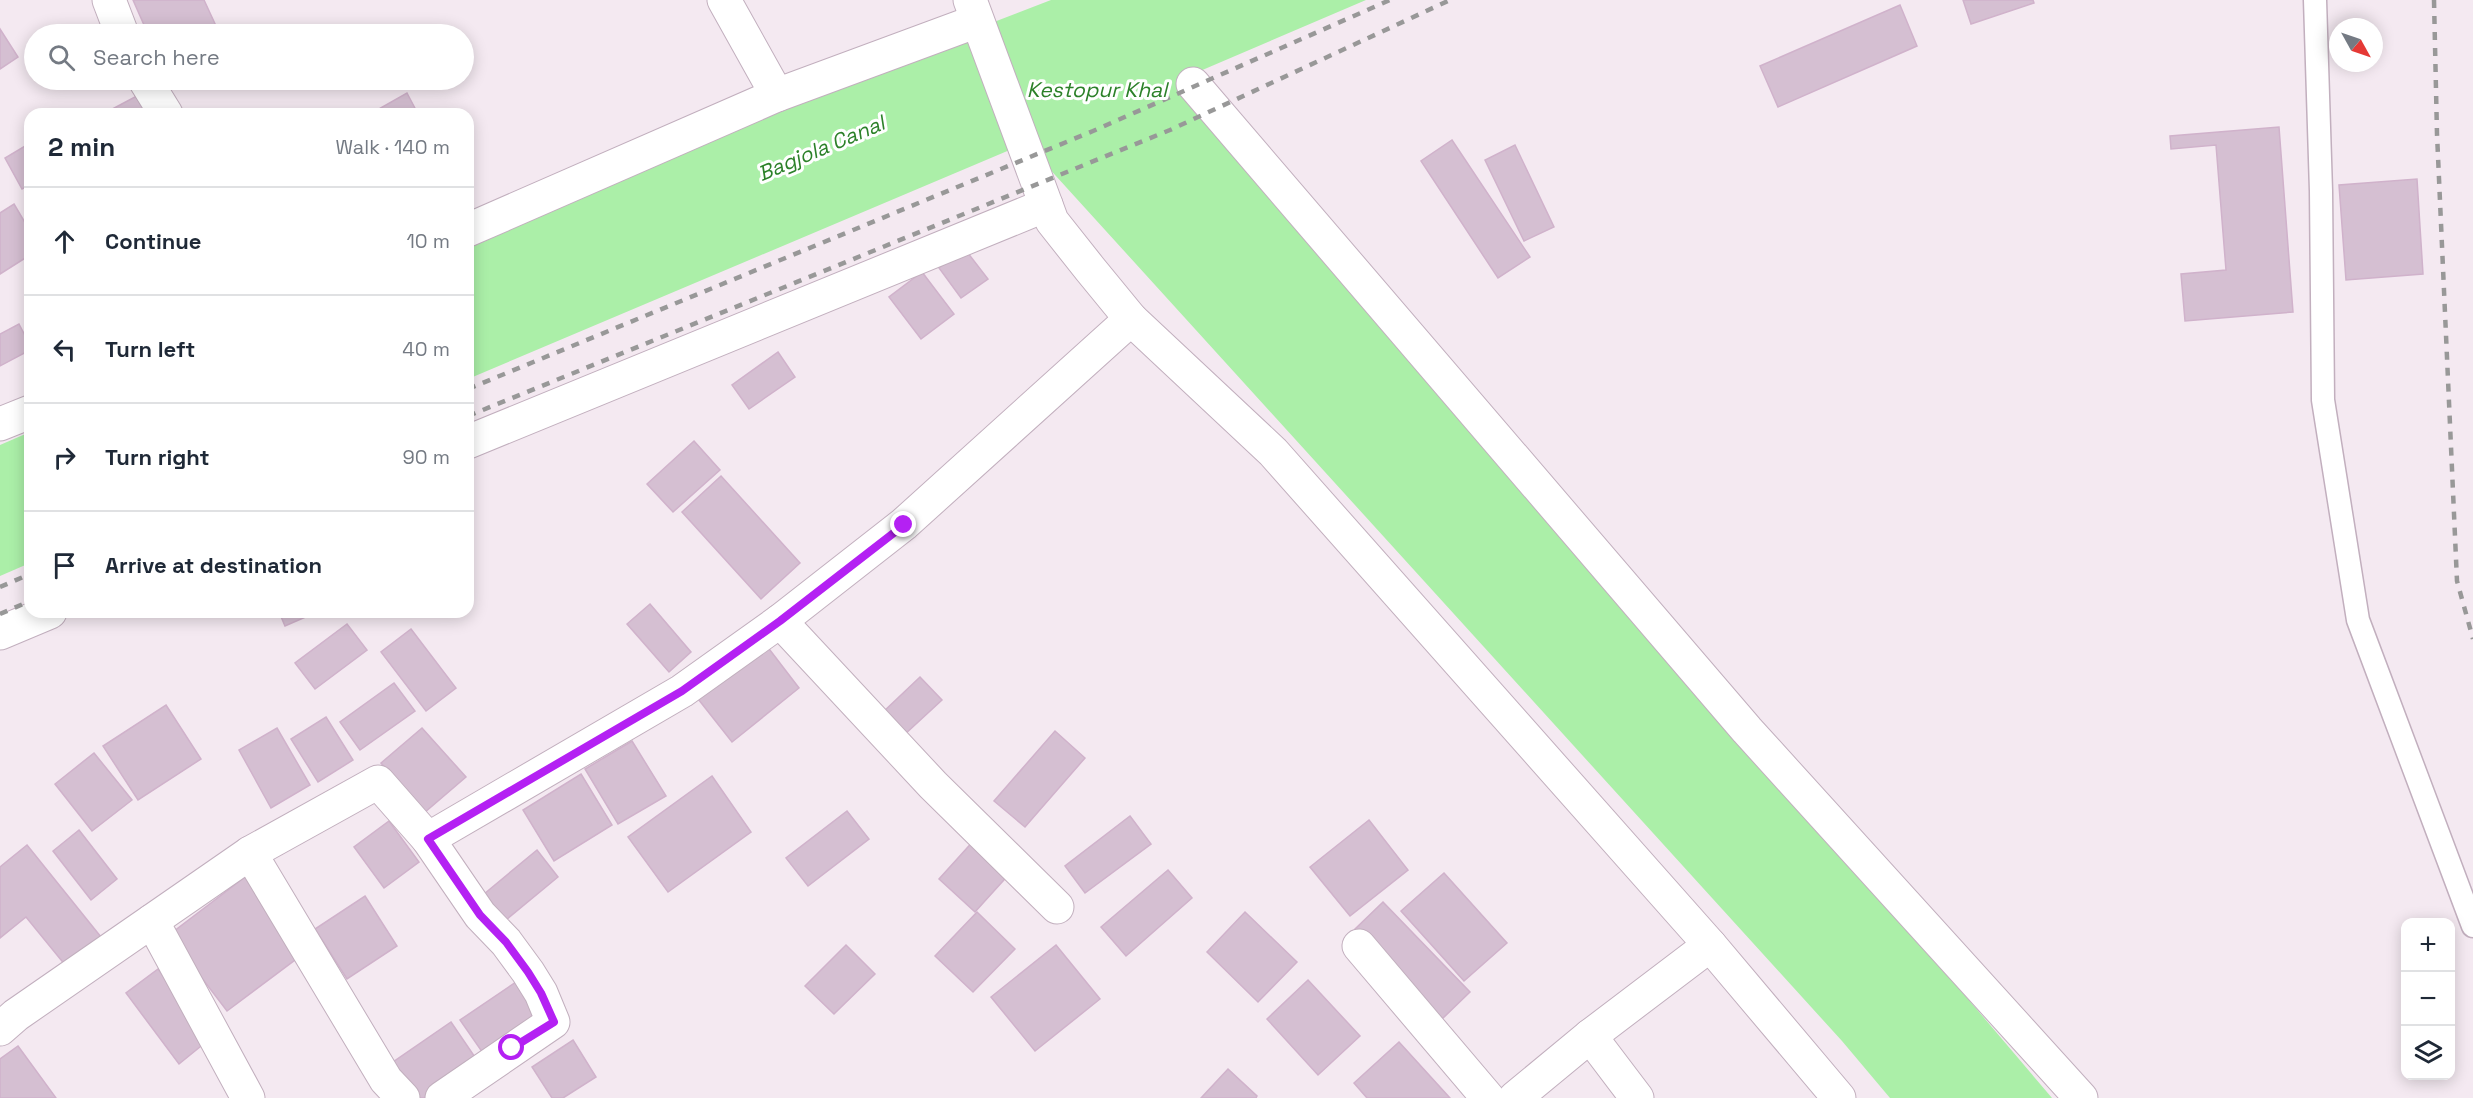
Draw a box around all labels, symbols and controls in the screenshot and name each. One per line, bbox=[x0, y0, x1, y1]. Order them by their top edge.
north arrow bbox=[2329, 18, 2383, 72]
search box bbox=[24, 24, 474, 90]
icon: search bbox=[45, 41, 78, 74]
text: Search here bbox=[93, 43, 220, 71]
water label: Kestopur Khal bbox=[1027, 76, 1170, 103]
water label: Bagjola Canal bbox=[753, 108, 891, 187]
text: 2 min bbox=[48, 130, 115, 164]
text: Walk · 140 m bbox=[336, 134, 450, 160]
icon: ahead bbox=[48, 225, 81, 258]
text: Continue bbox=[105, 227, 201, 255]
text: 10 m bbox=[406, 228, 450, 254]
icon: left bbox=[48, 333, 81, 366]
text: Turn left bbox=[105, 335, 195, 363]
text: 40 m bbox=[402, 336, 450, 362]
icon: right bbox=[48, 441, 81, 474]
text: Turn right bbox=[105, 443, 210, 471]
text: 90 m bbox=[403, 444, 450, 470]
route end bbox=[890, 511, 916, 537]
icon: arrive bbox=[48, 549, 81, 582]
text: Arrive at destination bbox=[105, 551, 322, 579]
map controls bbox=[2401, 918, 2455, 1080]
button: + bbox=[2401, 918, 2455, 972]
button: − bbox=[2401, 972, 2455, 1026]
button: layers bbox=[2401, 1026, 2455, 1080]
route start bbox=[498, 1034, 524, 1060]

